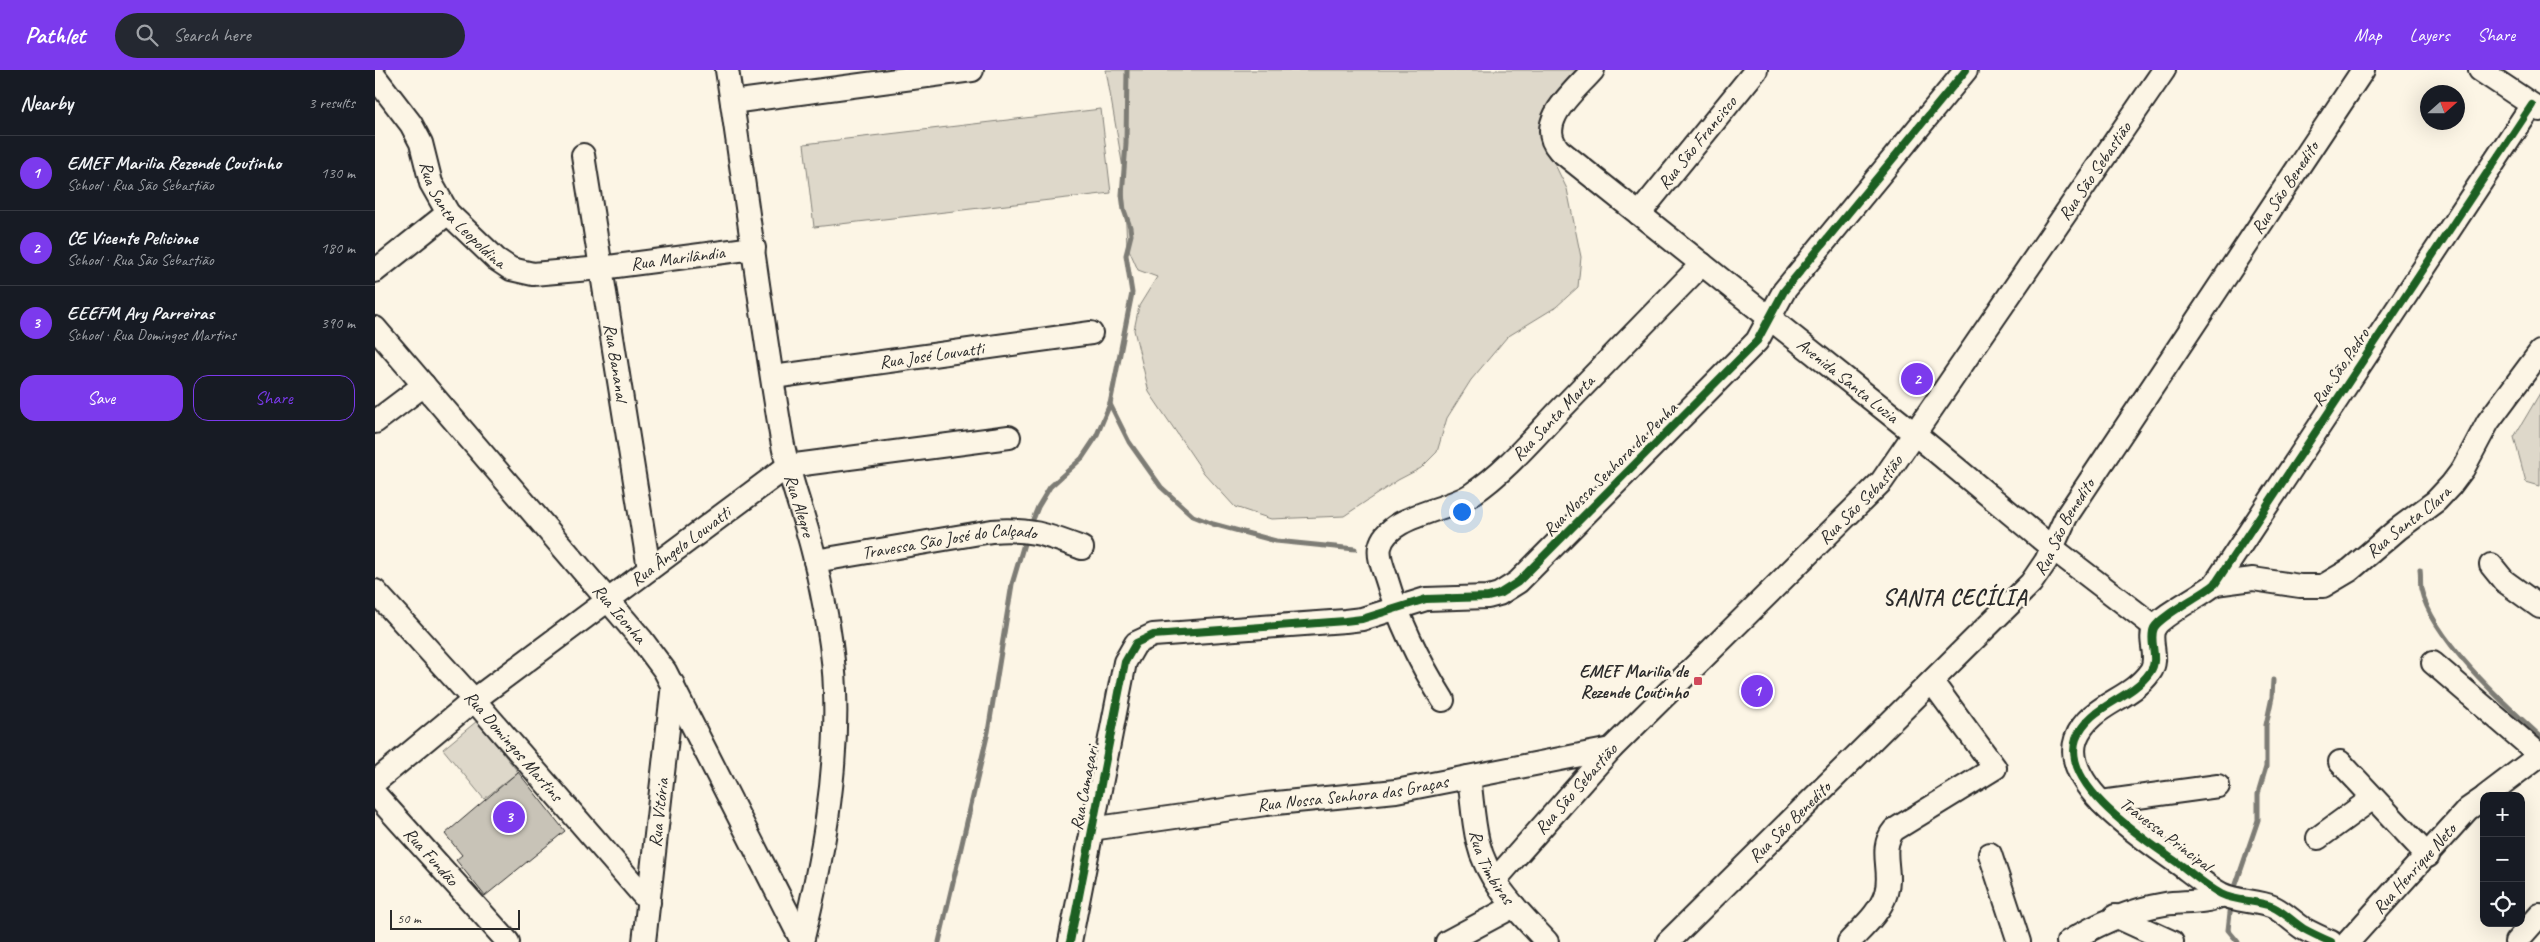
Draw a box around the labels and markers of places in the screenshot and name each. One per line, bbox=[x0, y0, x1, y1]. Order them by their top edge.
pin: 2 bbox=[1901, 360, 1933, 398]
place label: EMEF Marilia de Rezende Coutinho bbox=[1579, 660, 1690, 703]
pin: 1 bbox=[1741, 672, 1773, 710]
marker: EMEF Marilia de Rezende Coutinho bbox=[1692, 675, 1704, 687]
pin: 3 bbox=[493, 798, 525, 836]

